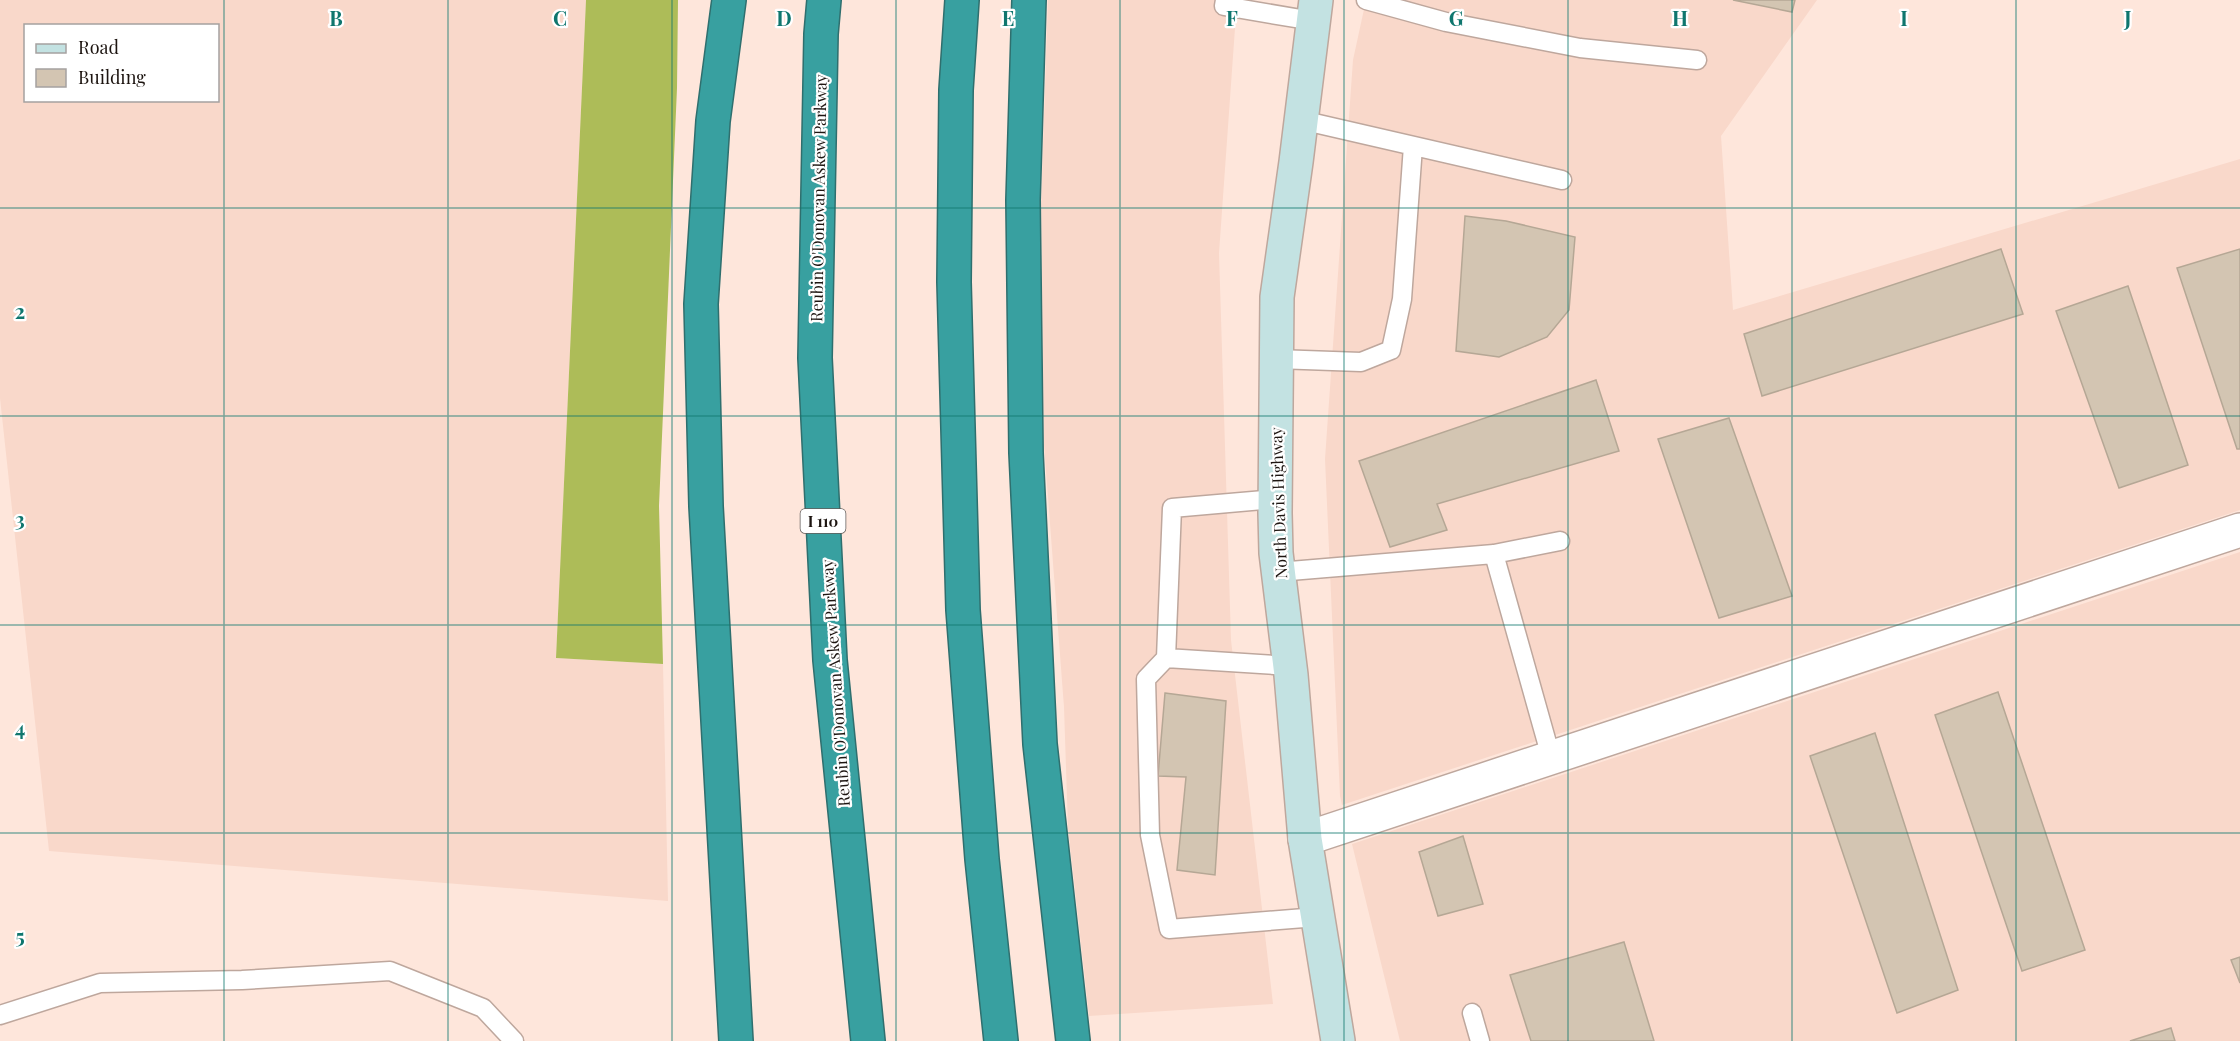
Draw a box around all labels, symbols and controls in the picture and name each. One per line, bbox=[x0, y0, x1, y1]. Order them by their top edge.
text: B bbox=[329, 4, 343, 31]
text: C bbox=[553, 4, 567, 31]
text: D bbox=[776, 4, 792, 31]
text: E bbox=[1002, 4, 1014, 31]
text: F bbox=[1226, 4, 1238, 31]
text: G bbox=[1449, 4, 1464, 31]
text: H bbox=[1672, 4, 1688, 31]
text: I bbox=[1900, 4, 1908, 31]
text: J bbox=[2123, 4, 2132, 31]
legend bbox=[24, 24, 219, 102]
text: Road bbox=[78, 35, 119, 59]
text: Building bbox=[78, 65, 146, 89]
street label: Reubin O'Donovan Askew Parkway bbox=[805, 74, 831, 322]
text: 2 bbox=[15, 297, 25, 324]
street label: North Davis Highway bbox=[1265, 427, 1291, 579]
text: 3 bbox=[15, 505, 25, 532]
road number: I 110 bbox=[800, 509, 846, 533]
street label: Reubin O'Donovan Askew Parkway bbox=[816, 559, 854, 807]
text: 4 bbox=[15, 714, 25, 741]
text: 5 bbox=[15, 922, 25, 949]

